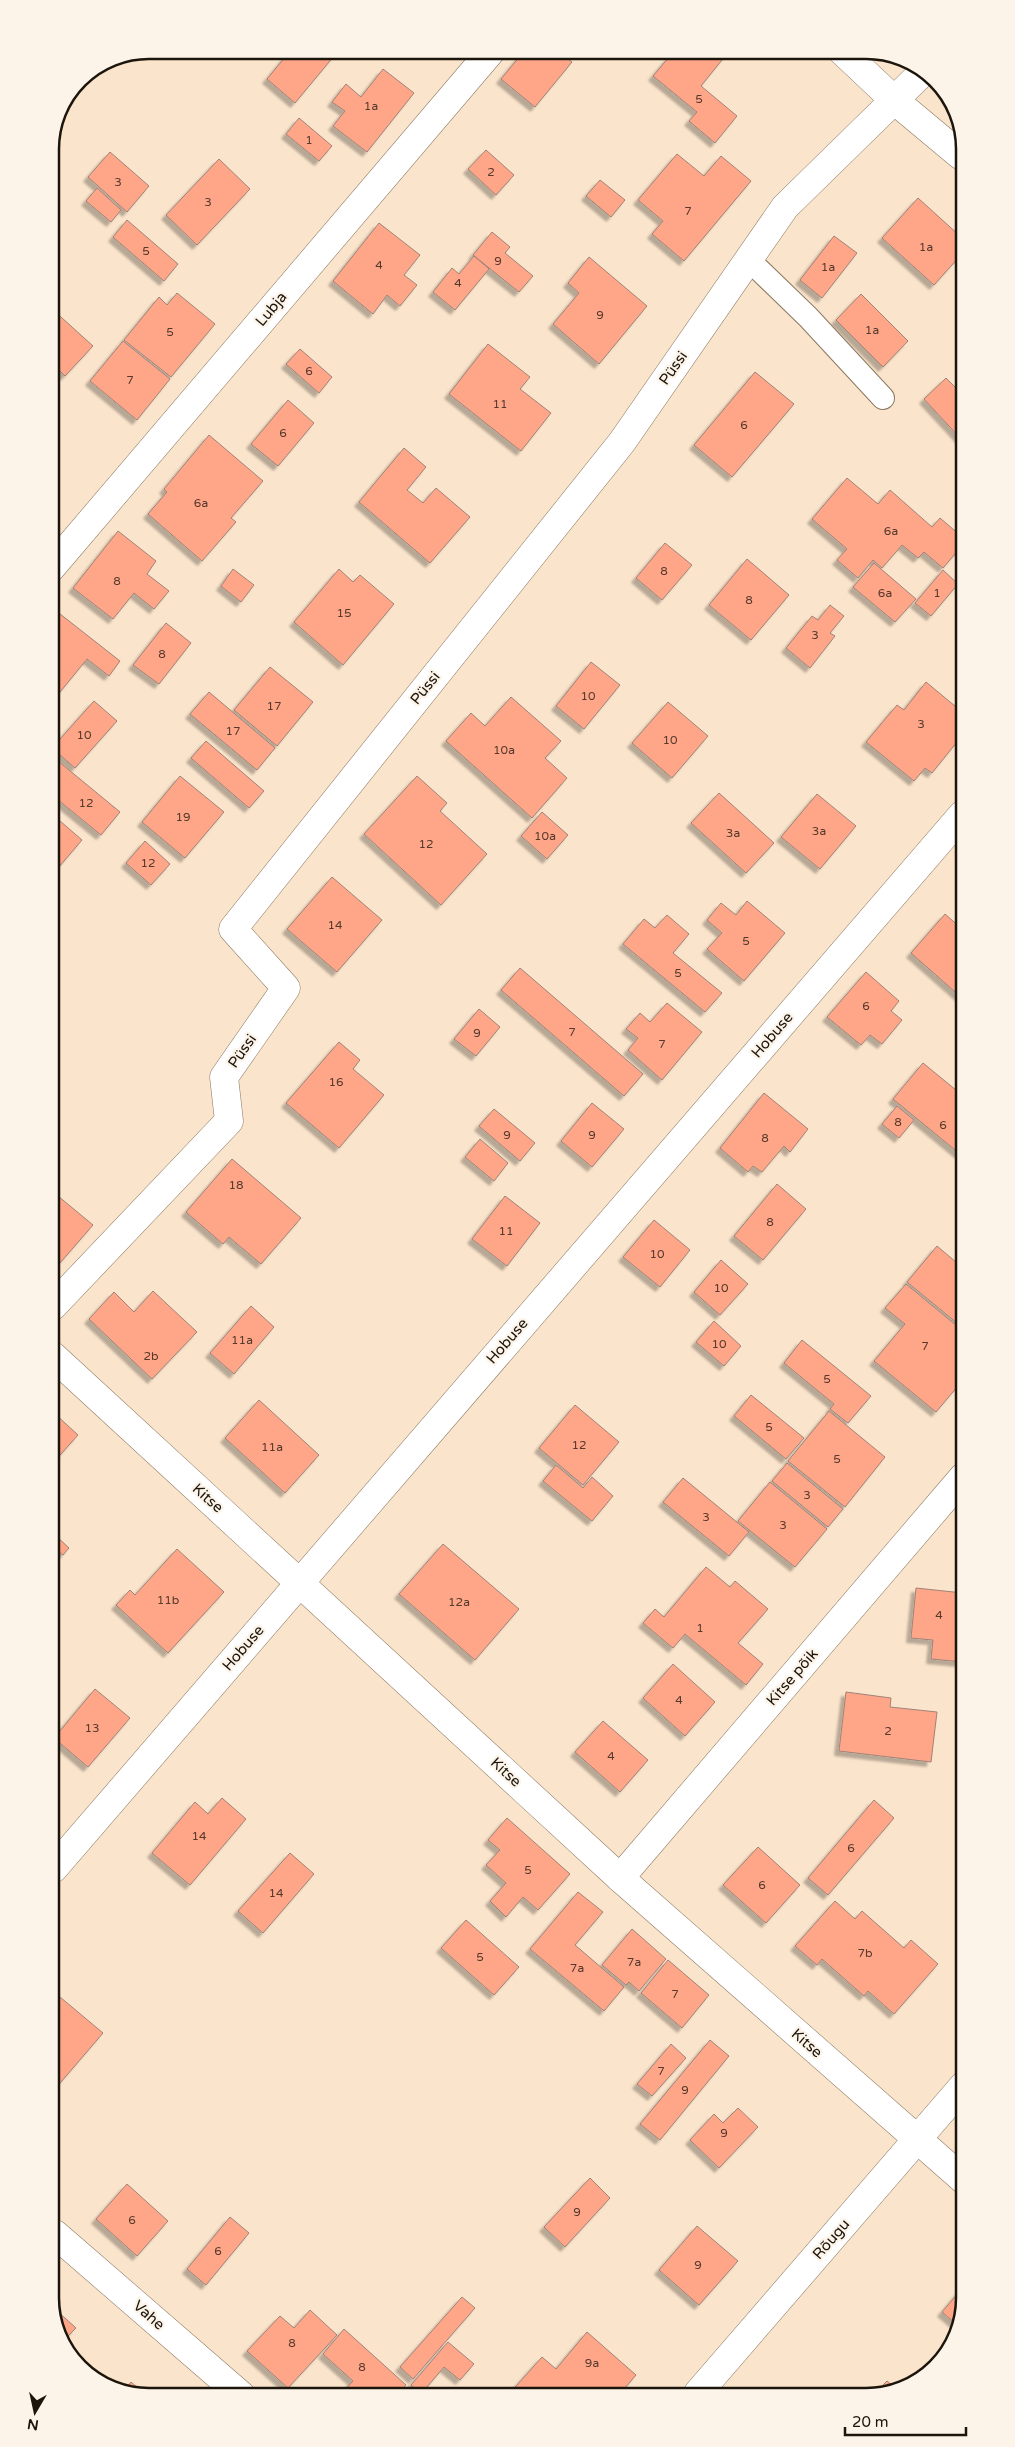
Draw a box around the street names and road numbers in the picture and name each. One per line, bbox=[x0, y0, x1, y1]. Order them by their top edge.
street label: Lubja bbox=[251, 288, 291, 330]
street label: Püssi bbox=[655, 348, 691, 388]
street label: Püssi bbox=[406, 668, 444, 708]
street label: Hobuse bbox=[747, 1009, 797, 1061]
street label: Püssi bbox=[224, 1031, 260, 1071]
street label: Hobuse bbox=[482, 1315, 532, 1367]
street label: Kitse bbox=[189, 1480, 227, 1516]
street label: Hobuse bbox=[218, 1622, 268, 1674]
street label: Kitse põik bbox=[762, 1645, 822, 1709]
street label: Kitse bbox=[487, 1753, 525, 1791]
street label: Kitse bbox=[788, 2025, 826, 2061]
street label: Rõugu bbox=[809, 2215, 853, 2263]
street label: Vahe bbox=[130, 2297, 168, 2333]

